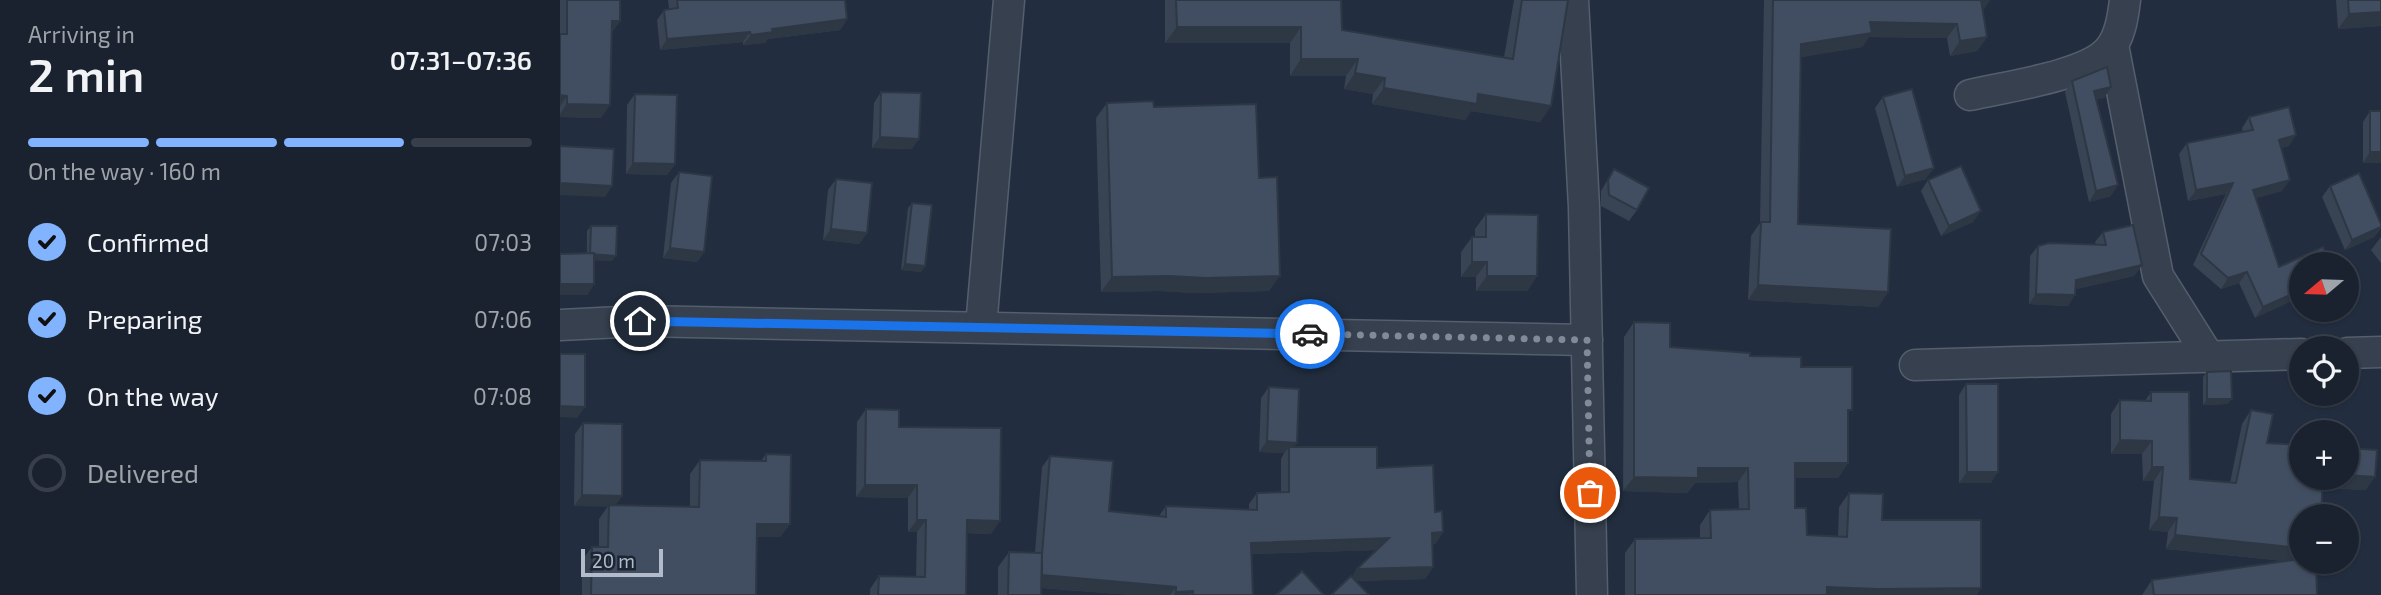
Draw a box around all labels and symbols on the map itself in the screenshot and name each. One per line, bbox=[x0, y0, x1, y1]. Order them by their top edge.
north arrow bbox=[2289, 252, 2359, 322]
pin bbox=[610, 291, 670, 351]
courier bbox=[1275, 299, 1345, 369]
pin bbox=[1560, 463, 1620, 523]
scale bar bbox=[581, 546, 663, 578]

